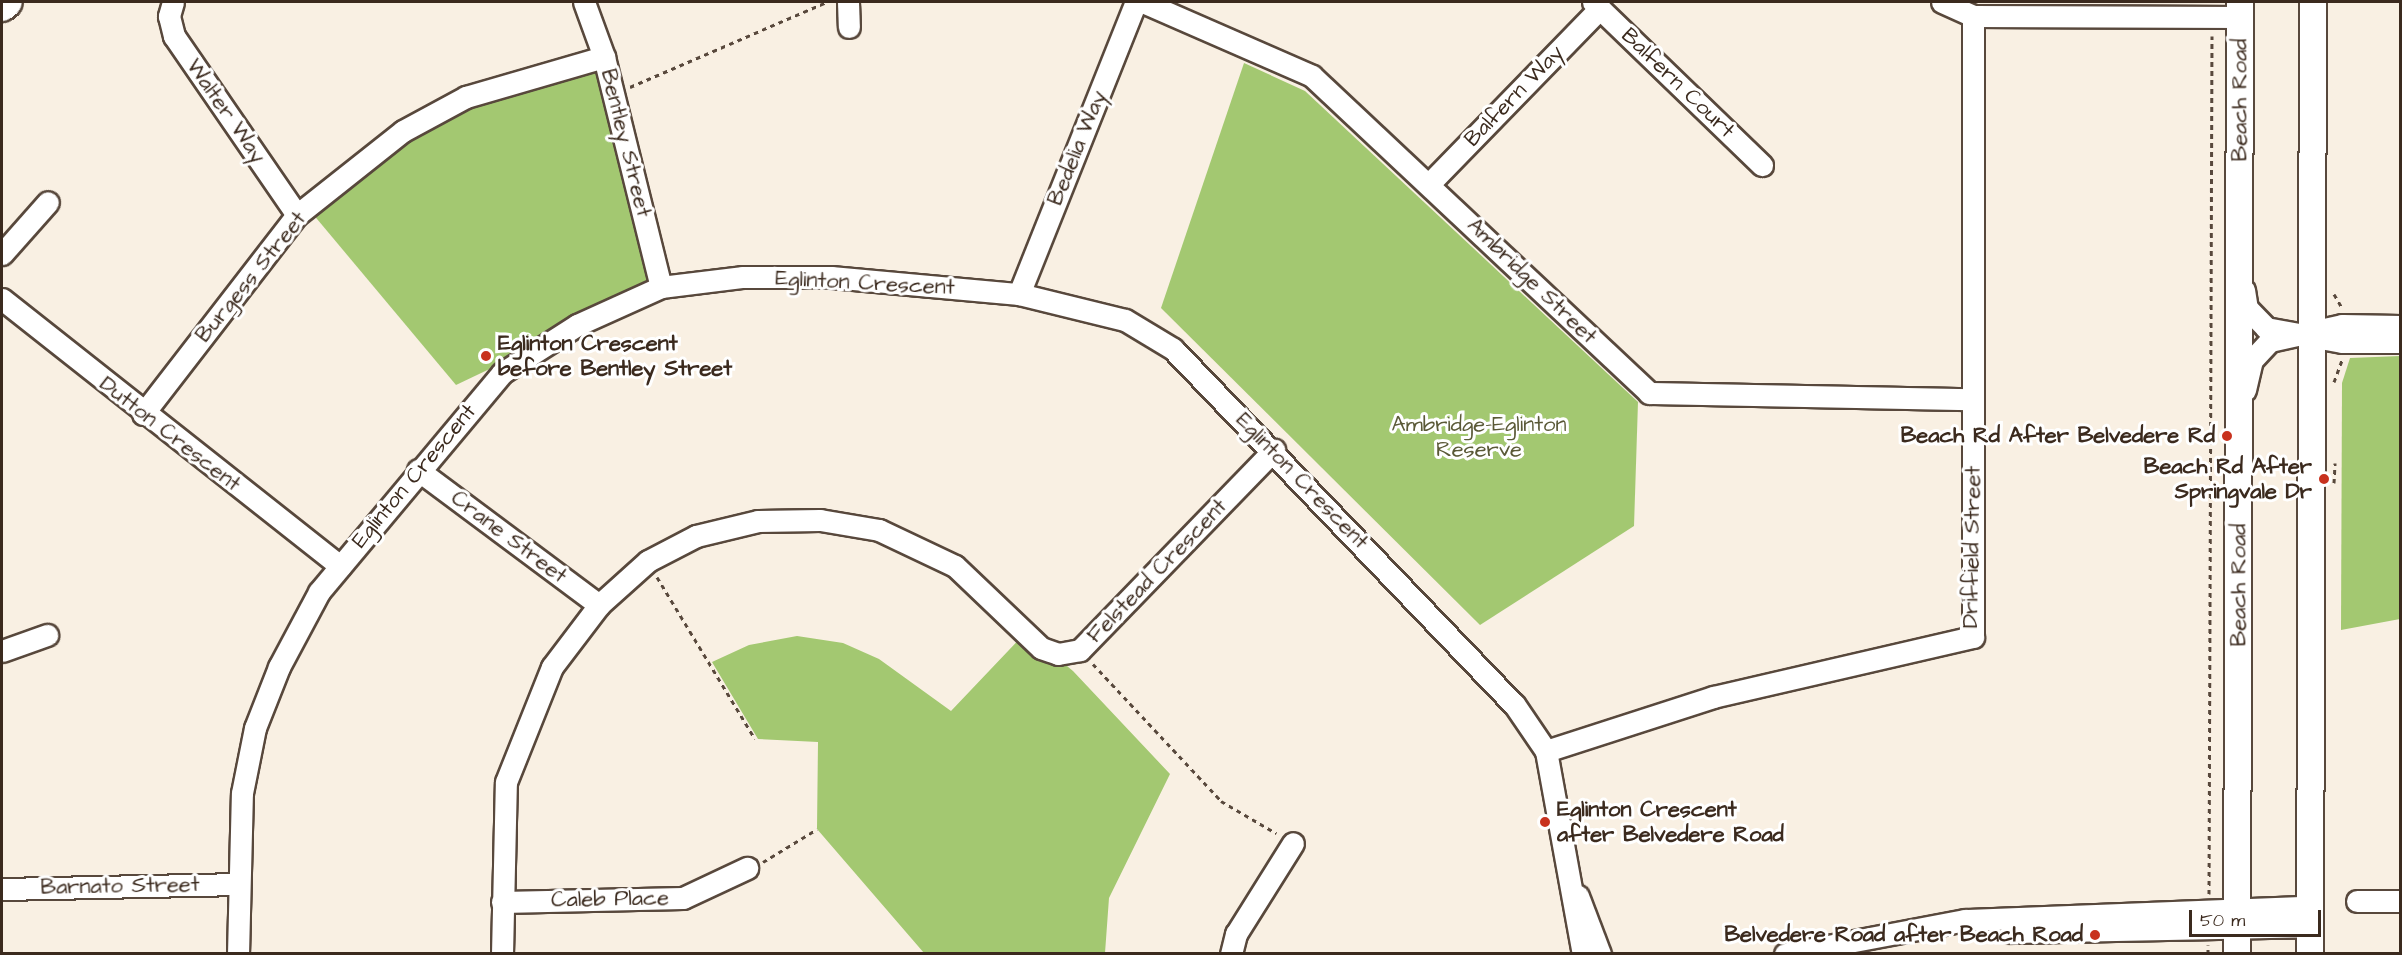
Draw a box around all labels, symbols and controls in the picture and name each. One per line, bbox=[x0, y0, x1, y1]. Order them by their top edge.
street label: Balfern Court bbox=[1616, 22, 1740, 144]
street label: Beach Road bbox=[2227, 39, 2253, 161]
street label: Balfern Way bbox=[1459, 40, 1569, 152]
street label: Walter Way bbox=[180, 54, 272, 168]
street label: Bentley Street bbox=[595, 66, 657, 220]
street label: Bedelia Way bbox=[1042, 87, 1112, 209]
street label: Burgess Street bbox=[190, 206, 312, 348]
street label: Ambridge Street bbox=[1462, 212, 1602, 350]
street label: Eglinton Crescent bbox=[775, 265, 955, 301]
place label: Eglinton Crescent before Bentley Street bbox=[498, 330, 732, 382]
marker: Eglinton Crescent before Bentley Street bbox=[479, 349, 493, 363]
street label: Dutton Crescent bbox=[94, 371, 246, 497]
street label: Eglinton Crescent bbox=[346, 399, 482, 553]
street label: Eglinton Crescent bbox=[1230, 407, 1374, 555]
park label: Ambridge-Eglinton Reserve bbox=[1392, 411, 1566, 463]
place label: Beach Rd After Belvedere Rd bbox=[1901, 423, 2215, 449]
marker: Beach Rd After Belvedere Rd bbox=[2220, 429, 2234, 443]
place label: Beach Rd After Springvale Dr bbox=[2144, 453, 2312, 505]
street label: Driffield Street bbox=[1957, 466, 1987, 628]
marker: Beach Rd After Springvale Dr bbox=[2317, 472, 2331, 486]
street label: Crane Street bbox=[446, 485, 572, 589]
street label: Felstead Crescent bbox=[1081, 493, 1233, 649]
street label: Beach Road bbox=[2226, 524, 2252, 646]
place label: Eglinton Crescent after Belvedere Road bbox=[1557, 796, 1784, 848]
marker: Eglinton Crescent after Belvedere Road bbox=[1538, 815, 1552, 829]
street label: Barnato Street bbox=[40, 871, 200, 901]
street label: Caleb Place bbox=[551, 885, 669, 913]
scale bar bbox=[2192, 898, 2324, 936]
text: 50 m bbox=[2200, 908, 2245, 933]
place label: Belvedere Road after Beach Road bbox=[1724, 922, 2083, 948]
marker: Belvedere Road after Beach Road bbox=[2088, 928, 2102, 942]

